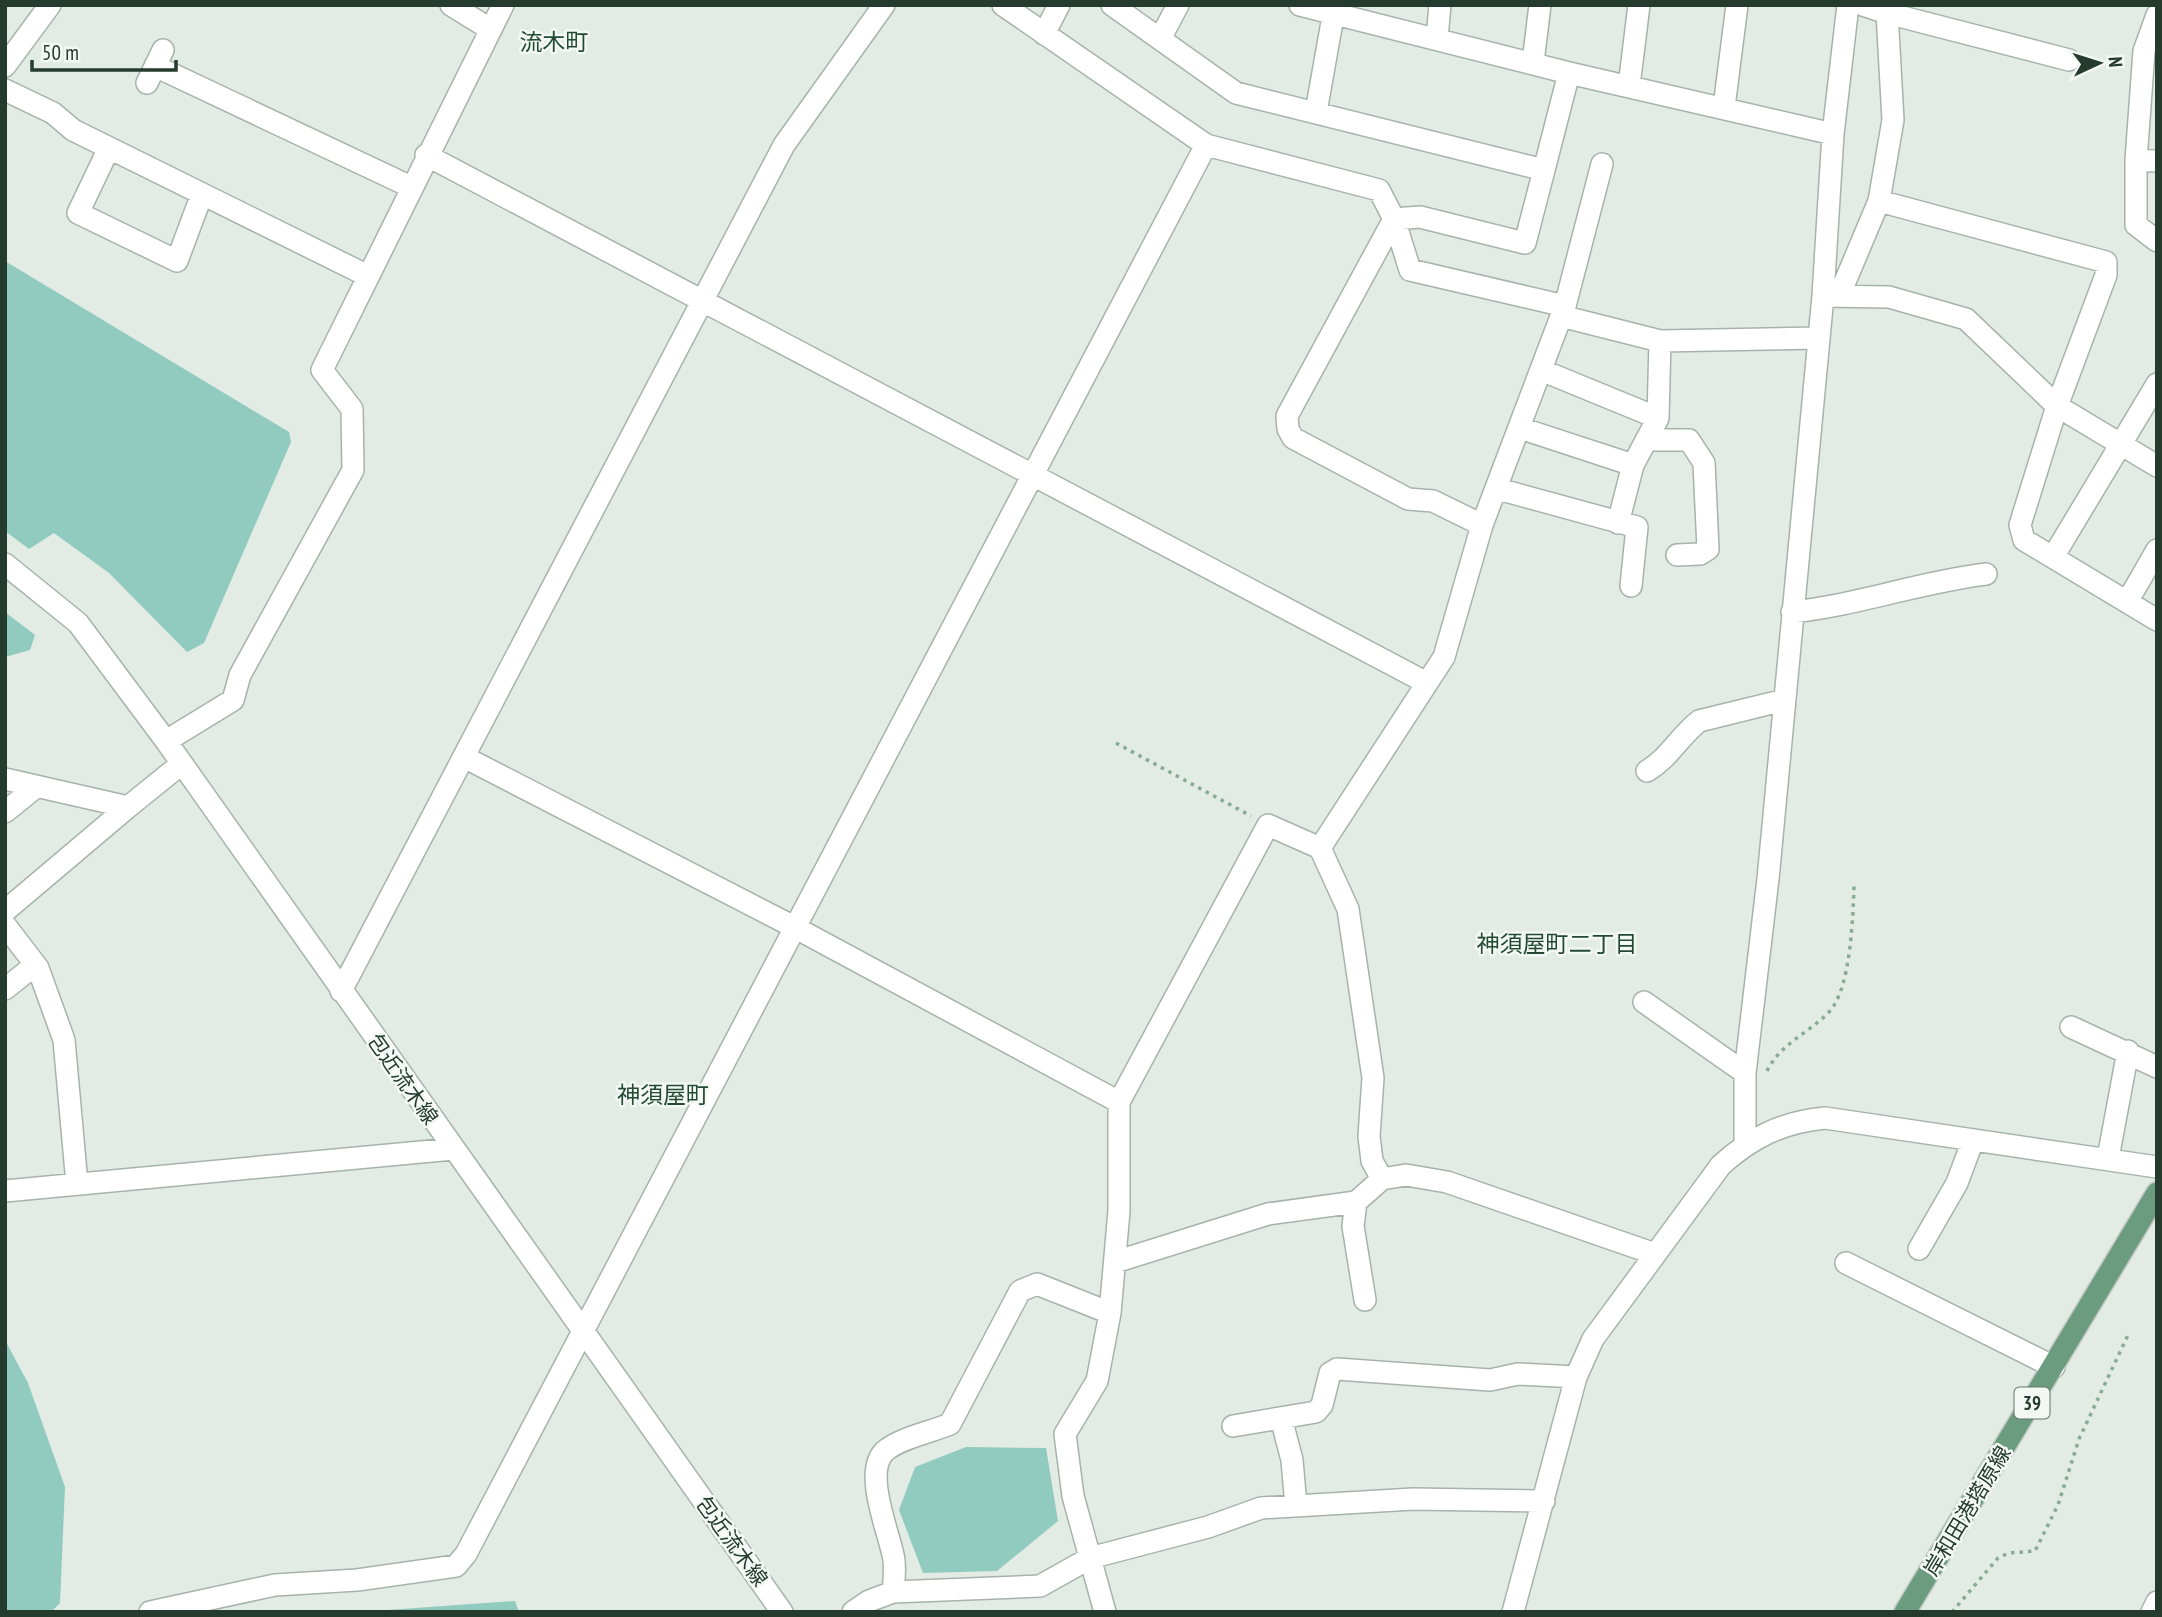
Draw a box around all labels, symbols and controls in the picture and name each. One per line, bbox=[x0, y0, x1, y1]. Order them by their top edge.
district label: 流木町 bbox=[520, 27, 589, 56]
scale bar bbox=[32, 28, 175, 72]
north arrow bbox=[2064, 28, 2134, 98]
text: 50 m bbox=[42, 39, 79, 66]
text: N bbox=[2104, 56, 2128, 68]
district label: 神須屋町二丁目 bbox=[1477, 929, 1638, 958]
street label: 包近流木線 bbox=[362, 1028, 444, 1130]
district label: 神須屋町 bbox=[617, 1080, 709, 1109]
road number: 39 bbox=[2014, 1387, 2050, 1418]
street label: 岸和田港塔原線 bbox=[1918, 1441, 2016, 1581]
street label: 包近流木線 bbox=[690, 1491, 774, 1591]

